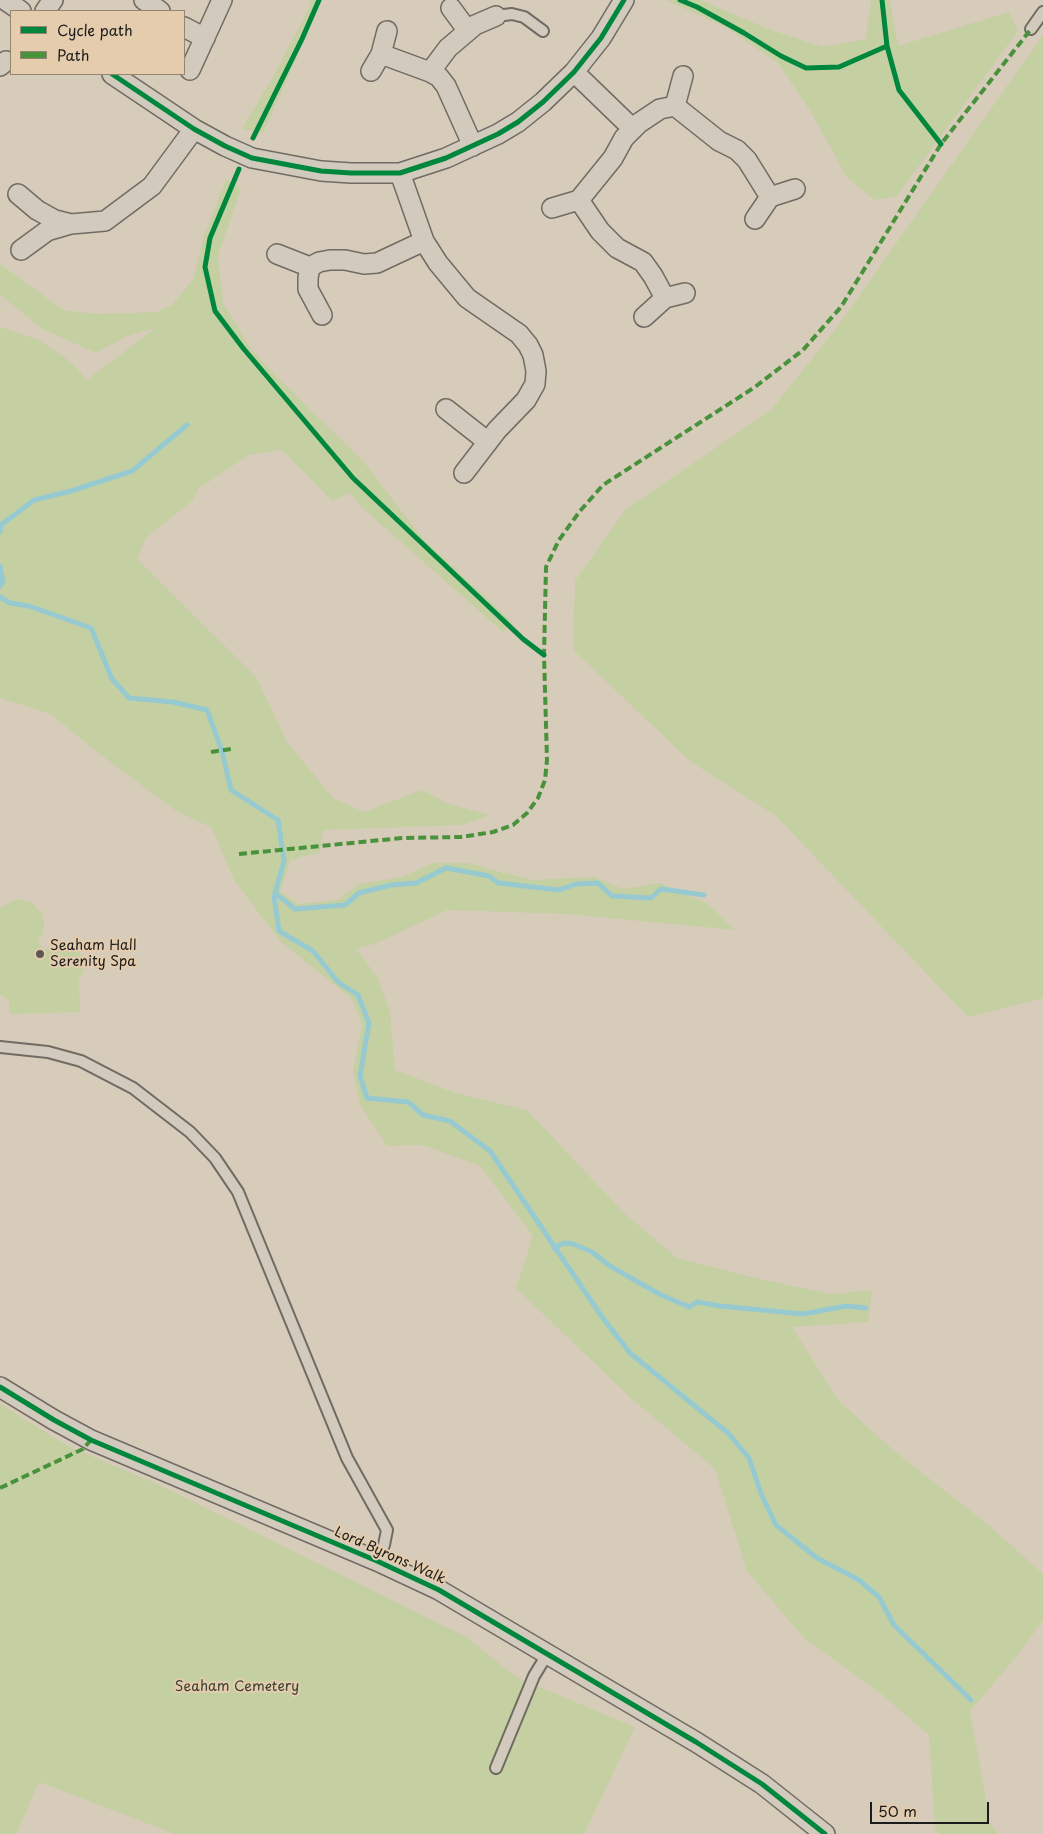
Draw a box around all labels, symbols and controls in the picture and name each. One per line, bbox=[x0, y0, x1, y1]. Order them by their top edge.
legend bbox=[10, 10, 185, 75]
text: Cycle path bbox=[57, 18, 133, 41]
text: Path bbox=[57, 43, 89, 66]
place label: Seaham Hall Serenity Spa bbox=[50, 938, 137, 970]
marker: Seaham Hall Serenity Spa bbox=[34, 948, 46, 960]
street label: Lord Byrons Walk bbox=[332, 1524, 448, 1588]
park label: Seaham Cemetery bbox=[175, 1679, 299, 1695]
scale bar bbox=[873, 1792, 992, 1824]
text: 50 m bbox=[878, 1799, 917, 1822]

